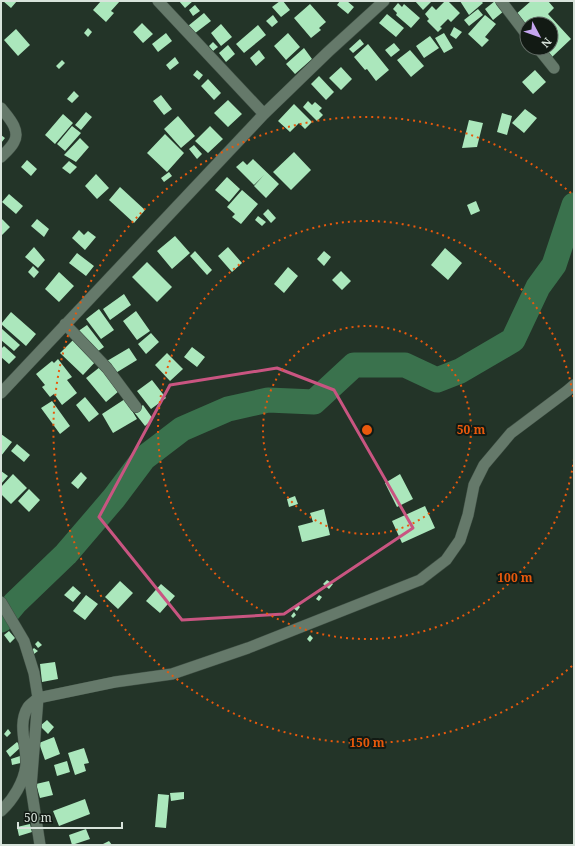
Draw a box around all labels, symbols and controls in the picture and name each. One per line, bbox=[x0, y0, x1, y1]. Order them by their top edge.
north arrow bbox=[519, 16, 559, 56]
text: N bbox=[538, 35, 555, 51]
text: 50 m bbox=[457, 421, 485, 438]
centre of rings bbox=[360, 423, 374, 437]
text: 100 m bbox=[497, 569, 533, 586]
text: 150 m bbox=[349, 734, 385, 751]
scale bar bbox=[18, 804, 122, 830]
text: 50 m bbox=[24, 809, 52, 826]

